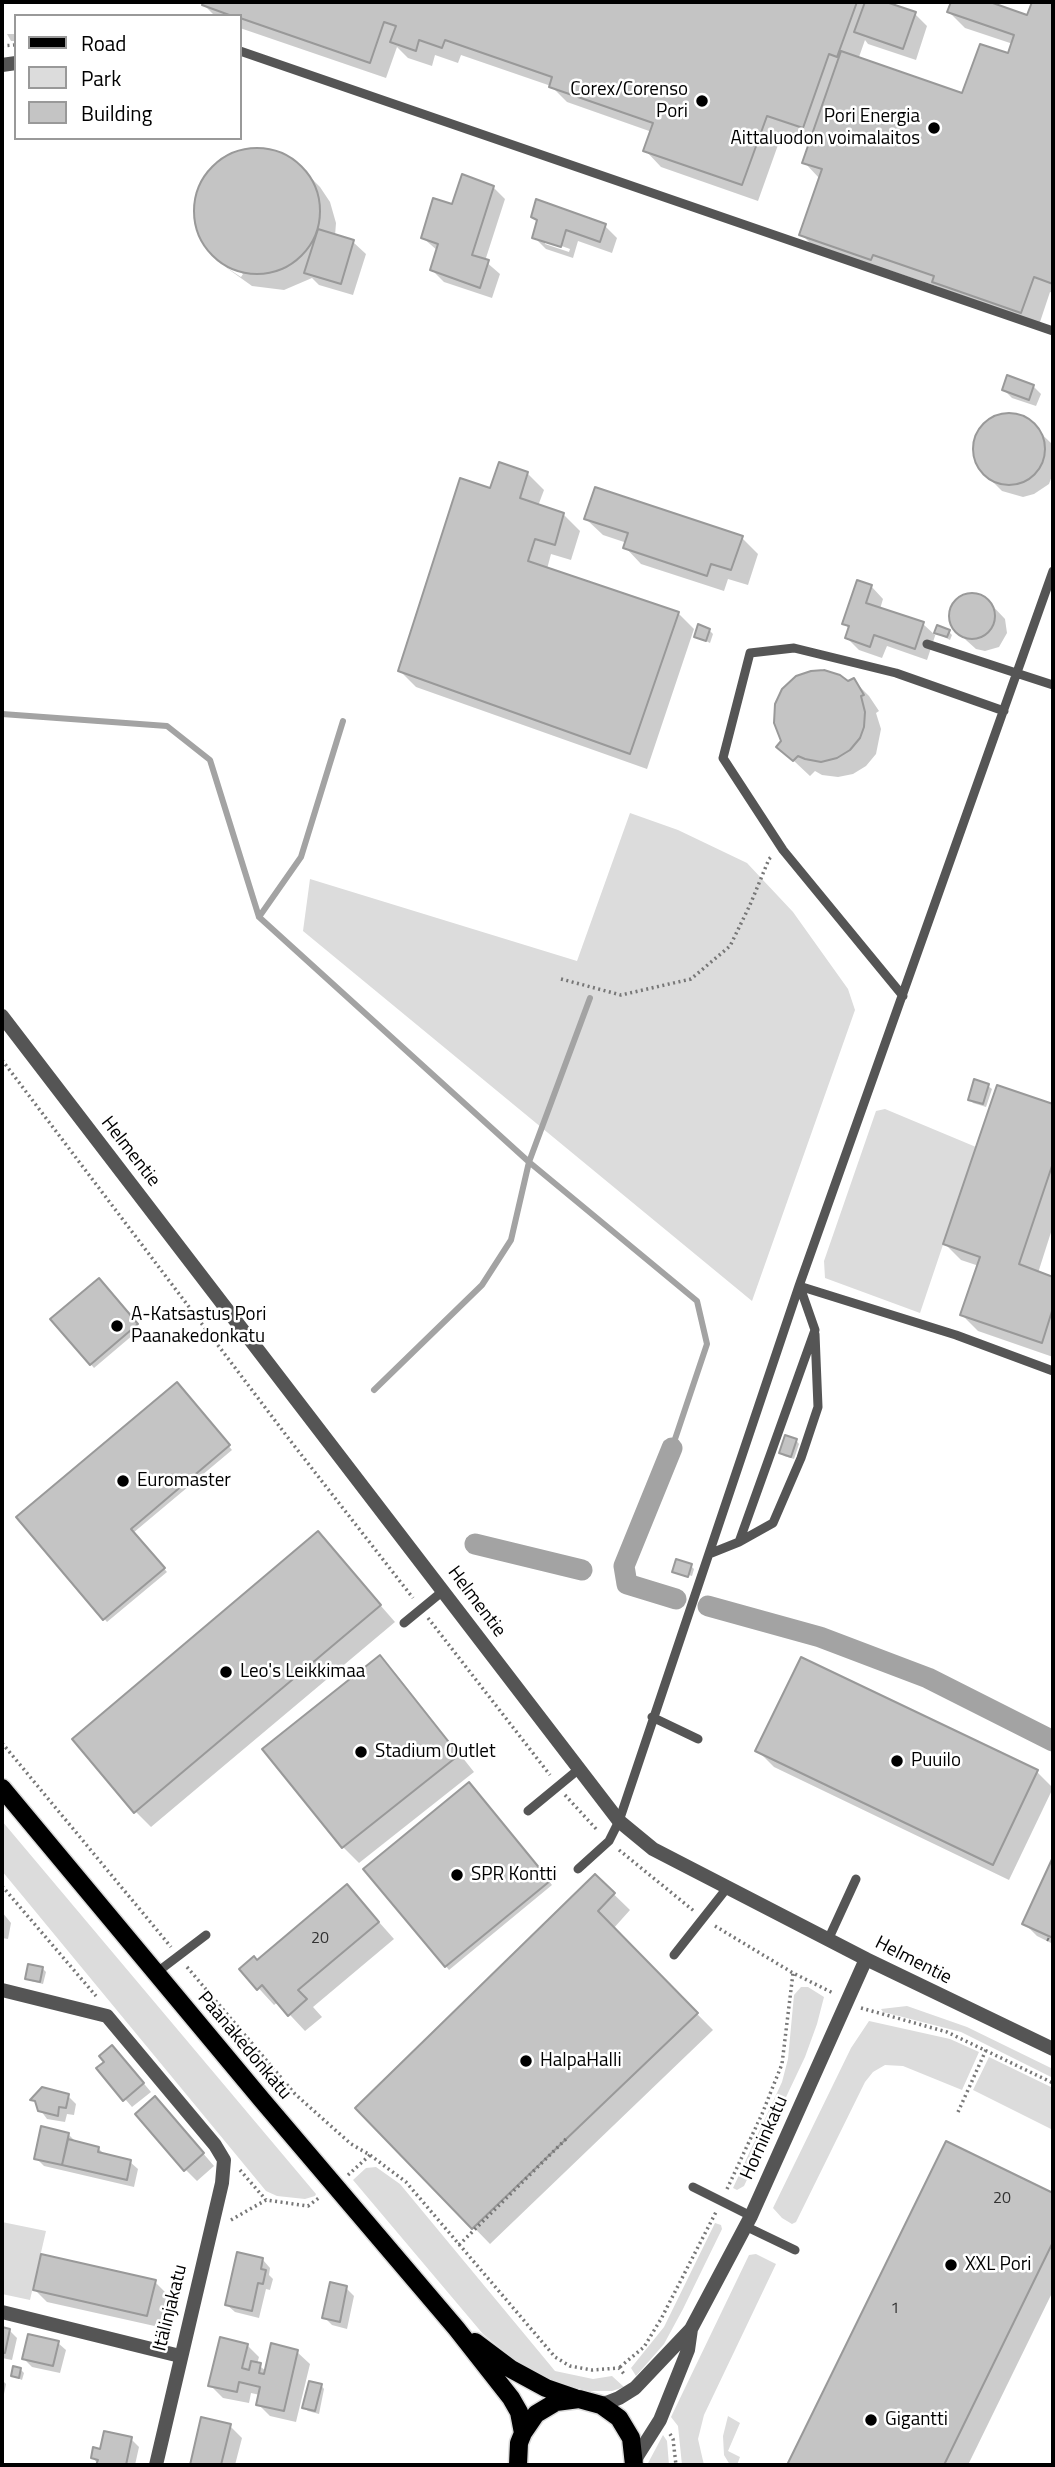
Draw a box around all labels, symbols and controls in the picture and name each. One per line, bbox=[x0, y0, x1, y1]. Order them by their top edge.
legend bbox=[14, 14, 242, 140]
text: Road bbox=[81, 27, 126, 59]
text: Park bbox=[81, 62, 121, 94]
place label: Corex/Corenso Pori bbox=[570, 79, 688, 123]
marker: Corex/Corenso Pori bbox=[694, 93, 710, 109]
text: Building bbox=[81, 97, 152, 129]
place label: Pori Energia Aittaluodon voimalaitos bbox=[731, 106, 920, 150]
marker: Pori Energia Aittaluodon voimalaitos bbox=[926, 120, 942, 136]
street label: Helmentie bbox=[96, 1112, 164, 1192]
place label: A-Katsastus Pori Paanakedonkatu bbox=[131, 1304, 266, 1348]
marker: A-Katsastus Pori Paanakedonkatu bbox=[109, 1318, 125, 1334]
place label: Euromaster bbox=[137, 1470, 231, 1492]
marker: Euromaster bbox=[115, 1473, 131, 1489]
street label: Helmentie bbox=[442, 1562, 510, 1642]
place label: Leo's Leikkimaa bbox=[240, 1661, 365, 1683]
marker: Leo's Leikkimaa bbox=[218, 1664, 234, 1680]
place label: Stadium Outlet bbox=[375, 1741, 496, 1763]
marker: Stadium Outlet bbox=[353, 1744, 369, 1760]
place label: Puuilo bbox=[911, 1750, 961, 1772]
marker: Puuilo bbox=[889, 1753, 905, 1769]
place label: SPR Kontti bbox=[471, 1864, 557, 1886]
marker: SPR Kontti bbox=[449, 1867, 465, 1883]
house number: 20 bbox=[311, 1929, 329, 1949]
street label: Helmentie bbox=[871, 1932, 955, 1990]
street label: Paanakedonkatu bbox=[192, 1987, 296, 2105]
place label: HalpaHalli bbox=[540, 2050, 622, 2072]
marker: HalpaHalli bbox=[518, 2053, 534, 2069]
street label: Horninkatu bbox=[736, 2093, 794, 2183]
house number: 20 bbox=[993, 2189, 1011, 2209]
place label: XXL Pori bbox=[965, 2254, 1031, 2276]
marker: XXL Pori bbox=[943, 2257, 959, 2273]
street label: Itälinjakatu bbox=[149, 2262, 193, 2354]
house number: 1 bbox=[891, 2299, 899, 2319]
place label: Gigantti bbox=[885, 2409, 948, 2431]
marker: Gigantti bbox=[863, 2412, 879, 2428]

